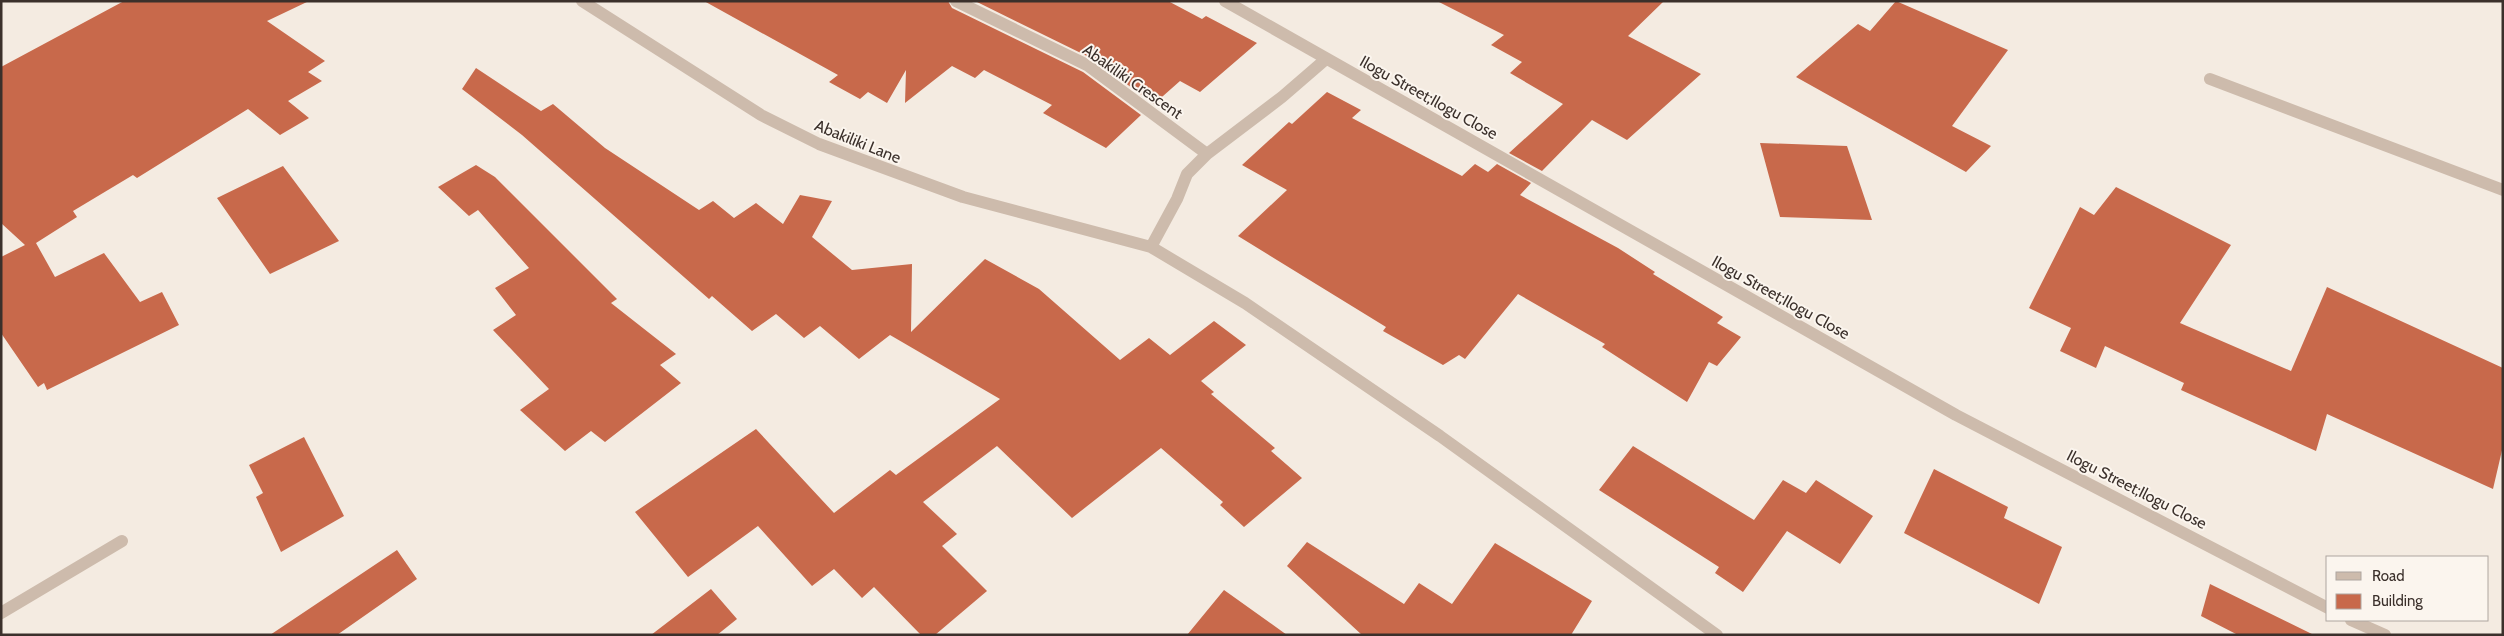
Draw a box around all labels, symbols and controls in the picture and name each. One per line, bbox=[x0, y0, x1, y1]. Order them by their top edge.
street label: Abakiliki Crescent bbox=[1079, 40, 1187, 123]
street label: Ilogu Street;Ilogu Close bbox=[1357, 52, 1501, 143]
street label: Abakiliki Lane bbox=[812, 116, 904, 167]
street label: Ilogu Street;Ilogu Close bbox=[1709, 252, 1853, 343]
street label: Ilogu Street;Ilogu Close bbox=[2064, 446, 2210, 533]
legend bbox=[2326, 556, 2489, 621]
text: Road bbox=[2372, 567, 2405, 585]
text: Building bbox=[2372, 592, 2423, 610]

